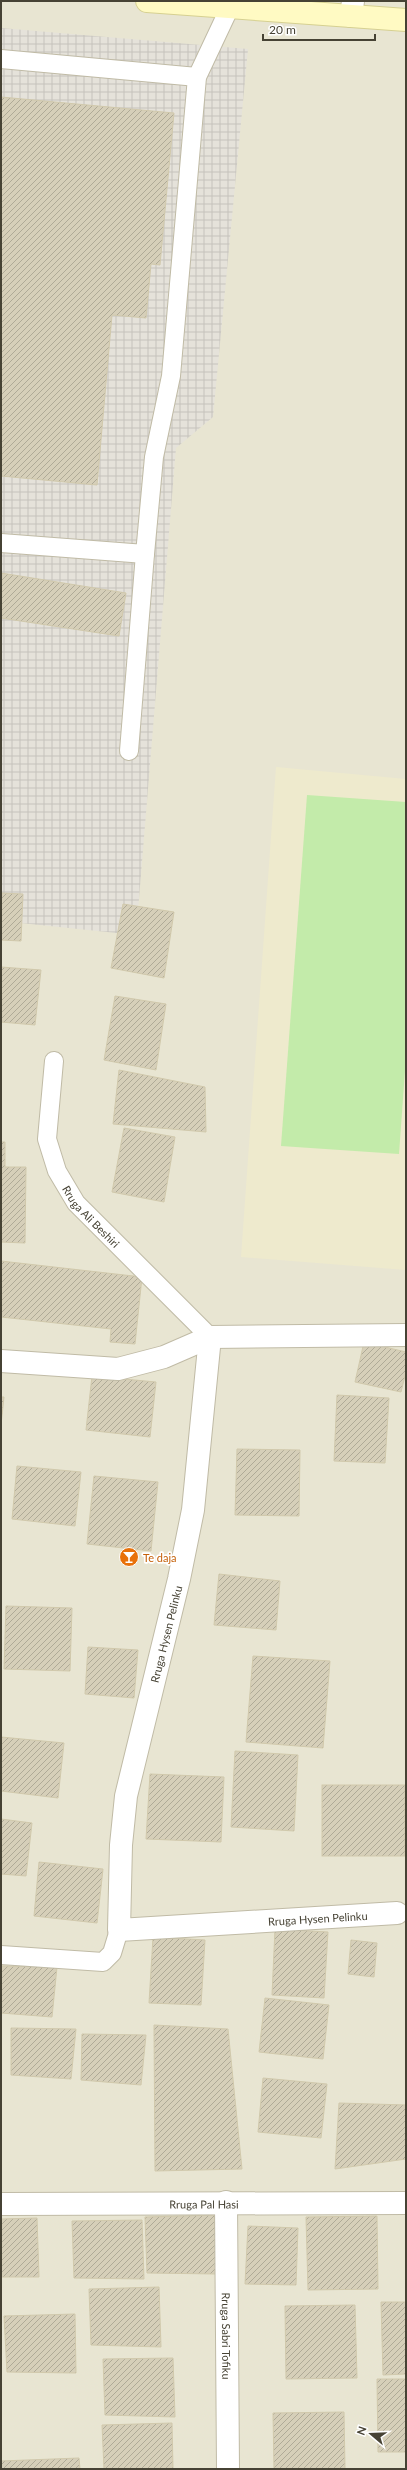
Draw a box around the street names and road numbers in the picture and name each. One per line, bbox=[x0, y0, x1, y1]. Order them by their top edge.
street label: Rruga Ali Beshiri bbox=[60, 1183, 123, 1250]
street label: Rruga Hysen Pelinku bbox=[148, 1584, 184, 1684]
street label: Rruga Hysen Pelinku bbox=[268, 1908, 368, 1927]
street label: Rruga Pal Hasi bbox=[169, 2197, 239, 2210]
street label: Rruga Sabri Tofiku bbox=[220, 2292, 234, 2380]

